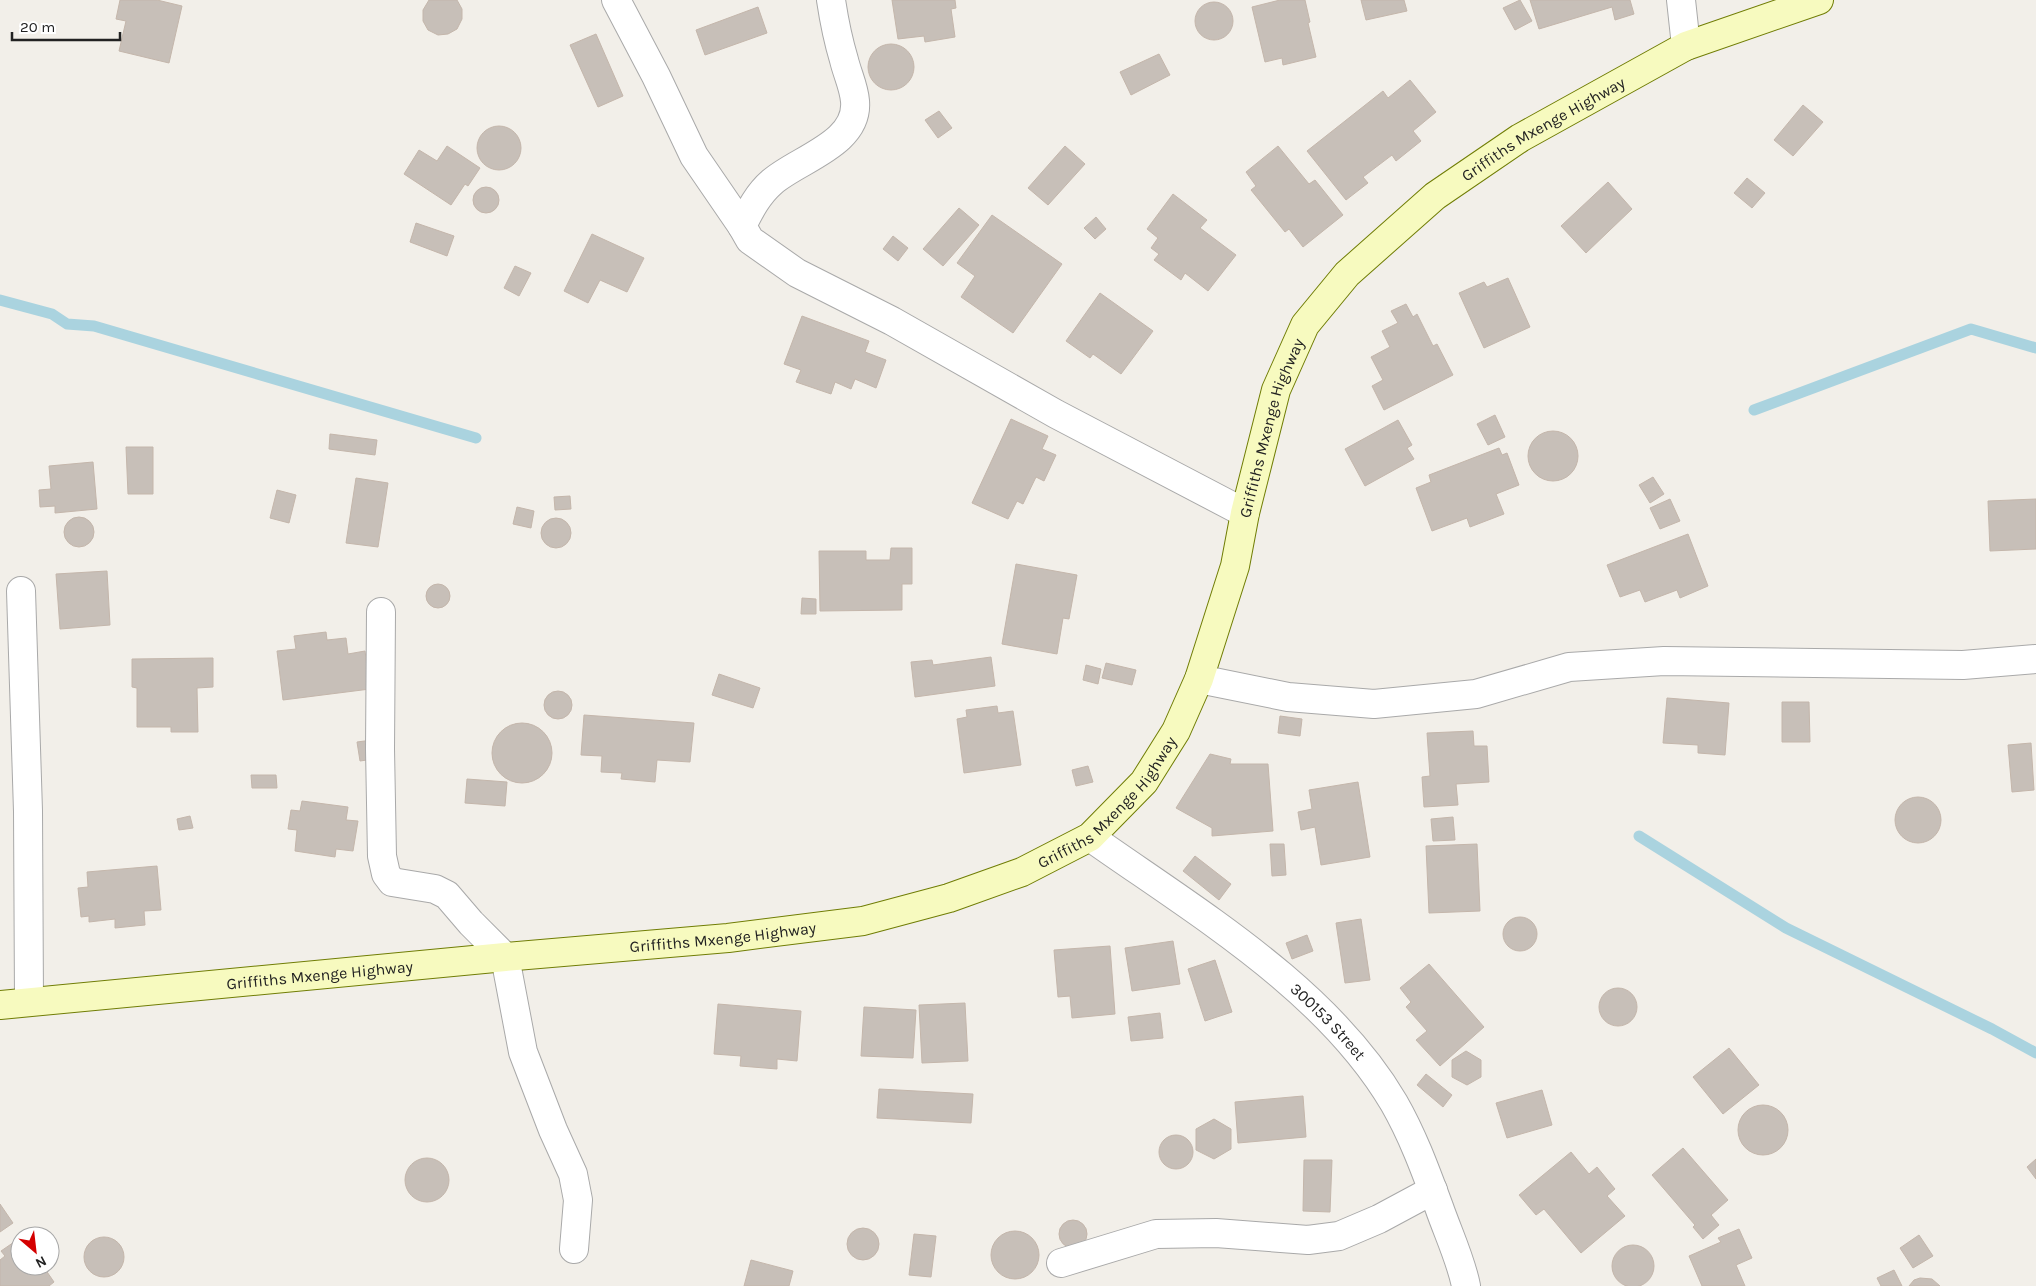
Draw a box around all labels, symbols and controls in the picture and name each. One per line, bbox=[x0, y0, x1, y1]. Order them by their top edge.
scale bar bbox=[12, 10, 120, 42]
text: 20 m bbox=[20, 18, 55, 36]
street label: Griffiths Mxenge Highway bbox=[1458, 73, 1629, 185]
street label: Griffiths Mxenge Highway bbox=[1235, 335, 1308, 520]
street label: Griffiths Mxenge Highway bbox=[1034, 732, 1181, 872]
street label: Griffiths Mxenge Highway bbox=[629, 918, 818, 956]
street label: Griffiths Mxenge Highway bbox=[225, 957, 414, 993]
street label: 300153 Street bbox=[1287, 979, 1370, 1064]
north arrow bbox=[10, 1226, 60, 1276]
text: N bbox=[32, 1252, 49, 1272]

